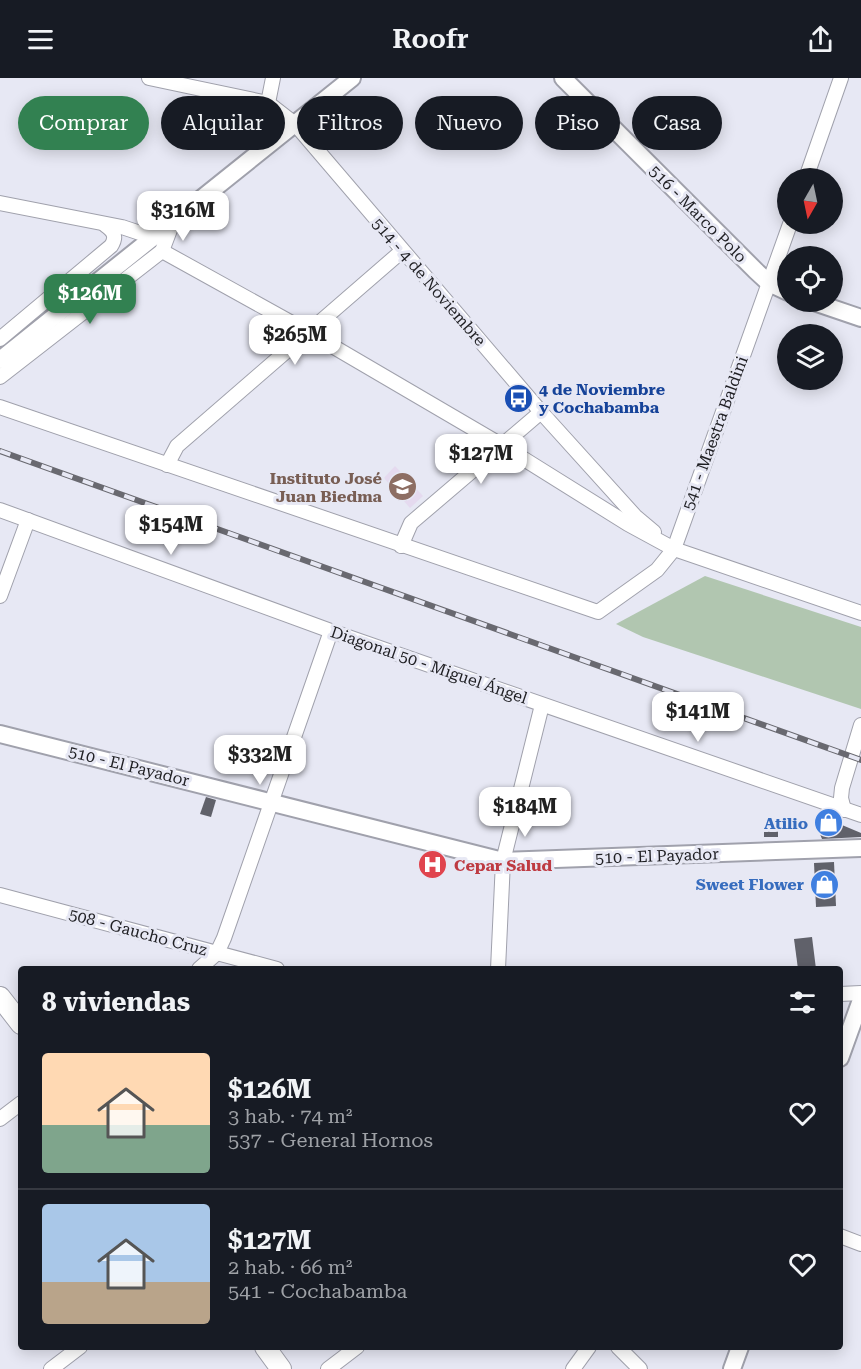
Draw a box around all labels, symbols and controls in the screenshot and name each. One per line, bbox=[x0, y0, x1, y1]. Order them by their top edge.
icon: menu bbox=[24, 23, 57, 56]
text: Roofr bbox=[392, 23, 469, 55]
icon: share bbox=[804, 23, 837, 56]
chip: Comprar bbox=[18, 96, 149, 150]
chip: Alquilar bbox=[161, 96, 285, 150]
chip: Filtros bbox=[297, 96, 403, 150]
chip: Nuevo bbox=[415, 96, 523, 150]
chip: Piso bbox=[535, 96, 620, 150]
chip: Casa bbox=[632, 96, 722, 150]
street label: 516 - Marco Polo bbox=[645, 161, 751, 267]
north arrow bbox=[777, 168, 843, 234]
map controls bbox=[777, 168, 843, 390]
pin: $316M bbox=[141, 191, 225, 242]
text: $316M bbox=[151, 198, 215, 222]
street label: 514 - 4 de Noviembre bbox=[368, 214, 490, 350]
button: locate bbox=[777, 246, 843, 312]
pin: $126M bbox=[48, 274, 132, 325]
text: $126M bbox=[58, 281, 122, 305]
pin: $265M bbox=[253, 315, 337, 366]
text: $265M bbox=[263, 322, 327, 346]
button: layers bbox=[777, 324, 843, 390]
street label: 541 - Maestra Baldini bbox=[678, 354, 752, 512]
place label: 4 de Noviembre y Cochabamba bbox=[539, 380, 665, 417]
bus stop icon: 4 de Noviembre y Cochabamba bbox=[502, 382, 534, 414]
pin: $127M bbox=[439, 434, 523, 485]
text: $127M bbox=[449, 441, 513, 465]
place label: Instituto José Juan Biedma bbox=[270, 469, 383, 506]
school or university icon: Instituto José Juan Biedma bbox=[387, 471, 419, 503]
pin: $154M bbox=[129, 505, 213, 556]
text: $154M bbox=[139, 512, 203, 536]
street label: Diagonal 50 - Miguel Ángel bbox=[328, 622, 530, 708]
pin: $141M bbox=[656, 692, 740, 743]
text: $141M bbox=[666, 699, 730, 723]
pin: $332M bbox=[218, 735, 302, 786]
street label: 510 - El Payador bbox=[67, 742, 192, 790]
text: $332M bbox=[228, 742, 292, 766]
pin: $184M bbox=[483, 787, 567, 838]
text: $184M bbox=[493, 794, 557, 818]
shop icon: Atilio bbox=[813, 807, 845, 839]
place label: Atilio bbox=[764, 814, 808, 833]
street label: 510 - El Payador bbox=[595, 844, 720, 868]
hospital icon: Cepar Salud bbox=[417, 849, 449, 881]
place label: Cepar Salud bbox=[454, 856, 553, 875]
shop icon: Sweet Flower bbox=[809, 868, 841, 900]
place label: Sweet Flower bbox=[696, 875, 804, 894]
street label: 508 - Gaucho Cruz bbox=[67, 904, 210, 960]
icon: filters bbox=[786, 986, 819, 1019]
text: 8 viviendas bbox=[42, 987, 190, 1017]
text: $126M bbox=[228, 1074, 311, 1104]
icon: home bbox=[90, 1077, 162, 1149]
icon: heart bbox=[786, 1097, 819, 1130]
text: 3 hab. · 74 m² bbox=[228, 1104, 352, 1128]
text: 537 - General Hornos bbox=[228, 1128, 433, 1152]
text: $127M bbox=[228, 1225, 311, 1255]
icon: home bbox=[90, 1228, 162, 1300]
icon: heart bbox=[786, 1248, 819, 1281]
text: 2 hab. · 66 m² bbox=[228, 1255, 352, 1279]
text: 541 - Cochabamba bbox=[228, 1279, 407, 1303]

